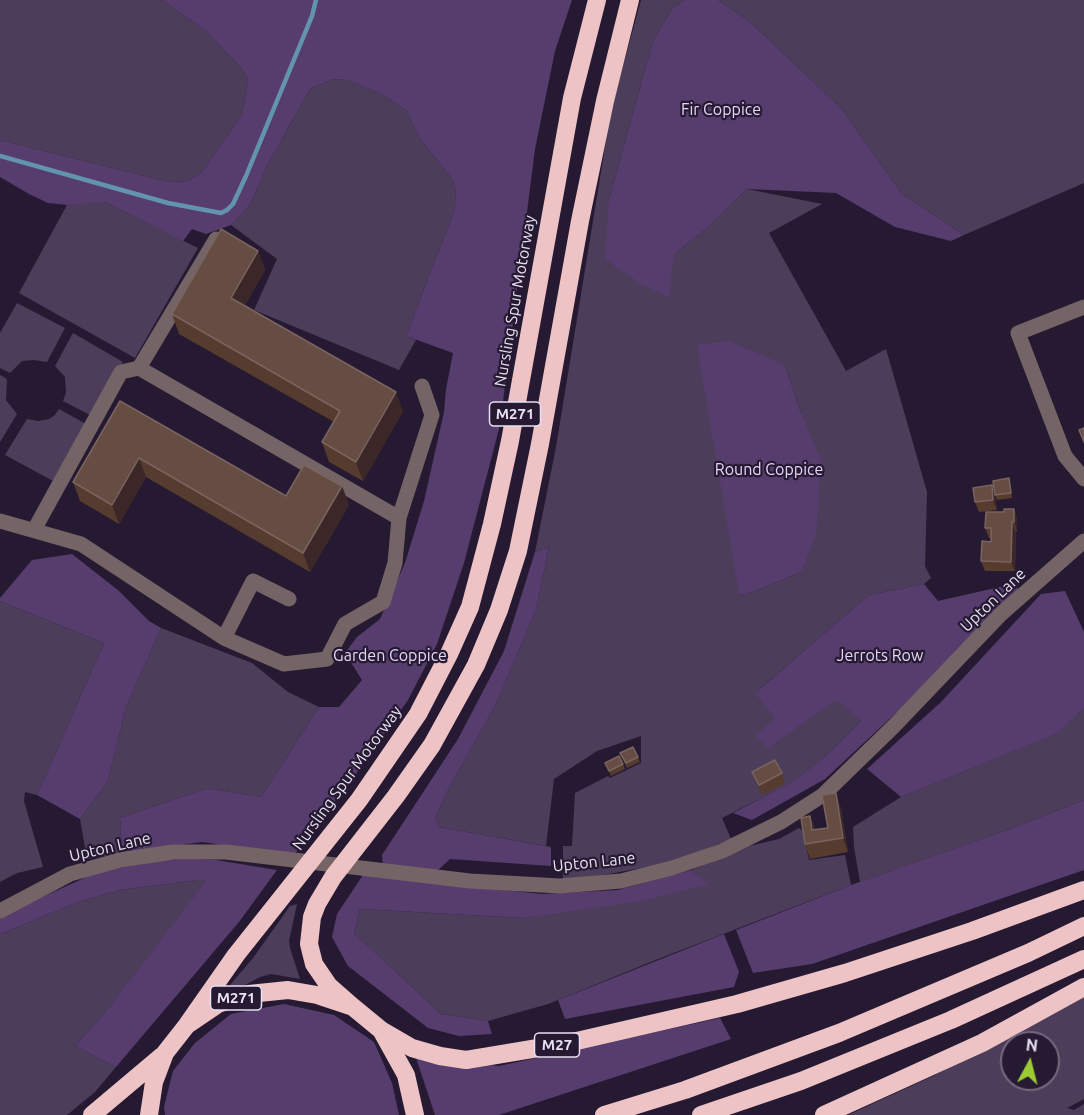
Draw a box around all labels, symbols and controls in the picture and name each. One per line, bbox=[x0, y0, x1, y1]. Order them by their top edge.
park label: Fir Coppice bbox=[681, 100, 761, 120]
street label: Nursling Spur Motorway bbox=[490, 214, 540, 388]
road number: M271 bbox=[490, 402, 540, 426]
park label: Round Coppice bbox=[715, 460, 823, 480]
street label: Upton Lane bbox=[956, 564, 1030, 636]
park label: Garden Coppice bbox=[333, 646, 447, 666]
park label: Jerrots Row bbox=[837, 646, 923, 666]
street label: Nursling Spur Motorway bbox=[288, 702, 406, 854]
street label: Upton Lane bbox=[67, 828, 153, 866]
street label: Upton Lane bbox=[552, 848, 636, 876]
road number: M271 bbox=[210, 986, 262, 1010]
north arrow bbox=[1000, 1031, 1060, 1091]
road number: M27 bbox=[534, 1033, 580, 1057]
text: N bbox=[1025, 1035, 1039, 1055]

